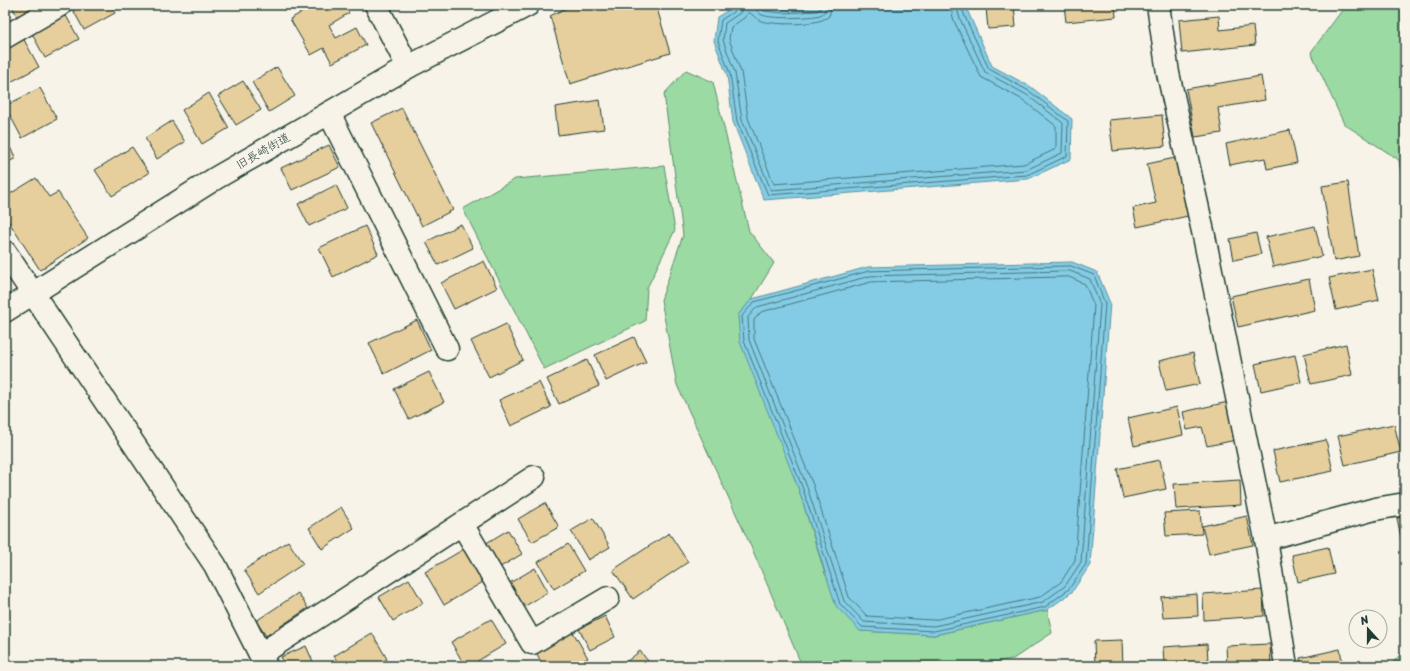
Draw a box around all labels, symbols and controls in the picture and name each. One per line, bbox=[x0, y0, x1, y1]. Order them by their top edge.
street label: 旧長崎街道 bbox=[232, 126, 294, 176]
north arrow bbox=[1348, 609, 1388, 649]
text: N bbox=[1357, 610, 1372, 631]

